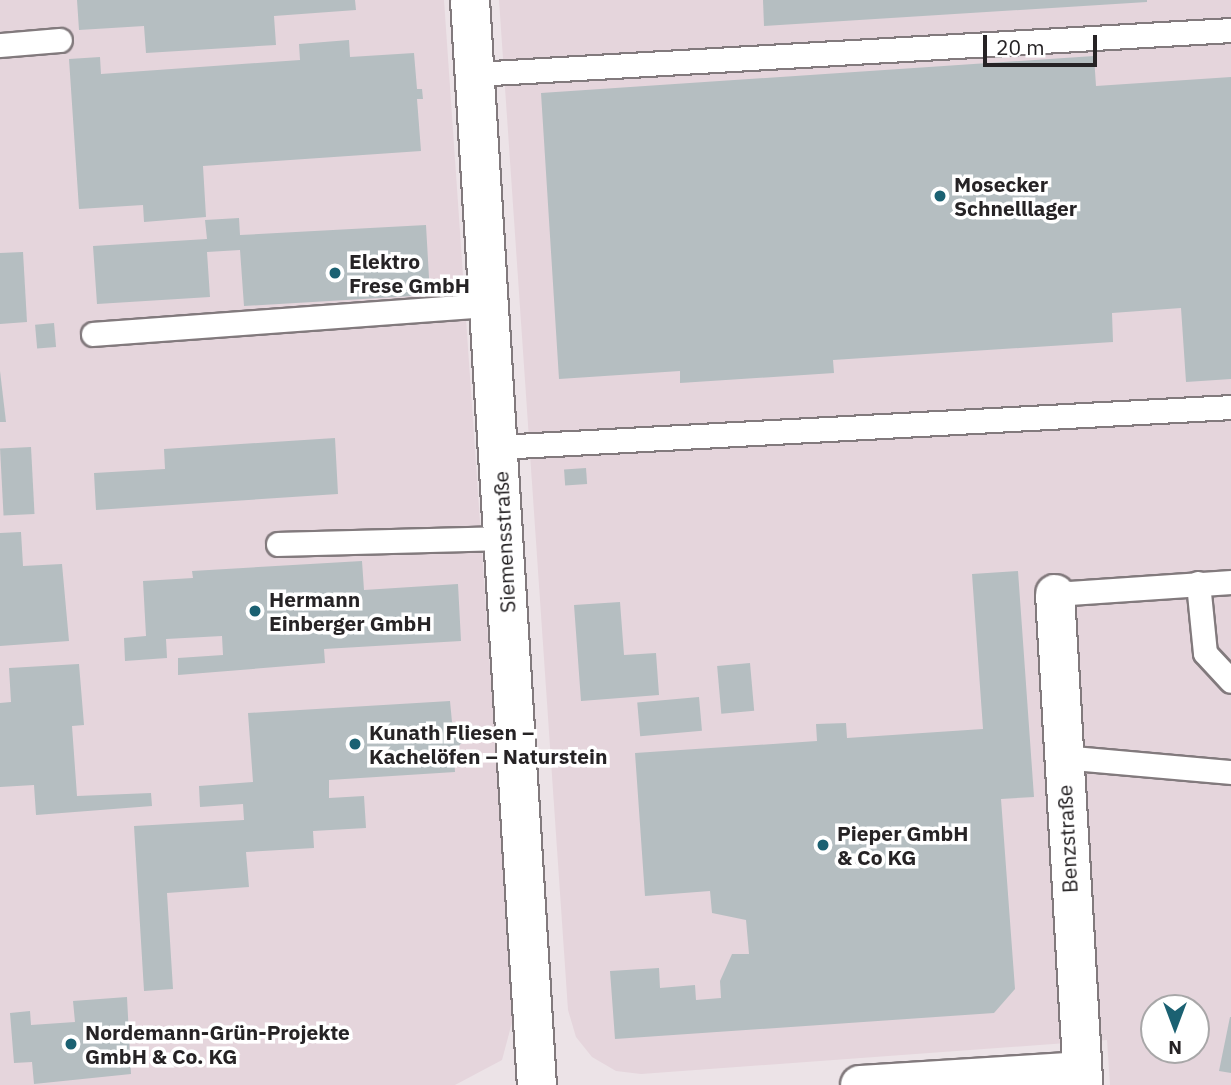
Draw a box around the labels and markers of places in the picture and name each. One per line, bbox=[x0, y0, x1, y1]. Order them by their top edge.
place label: Mosecker Schnelllager bbox=[954, 171, 1077, 221]
marker: Mosecker Schnelllager bbox=[932, 188, 948, 204]
place label: Elektro Frese GmbH bbox=[349, 248, 470, 298]
marker: Elektro Frese GmbH bbox=[327, 265, 343, 281]
place label: Hermann Einberger GmbH bbox=[269, 586, 432, 636]
marker: Hermann Einberger GmbH bbox=[247, 603, 263, 619]
place label: Kunath Fliesen – Kachelöfen – Naturstein bbox=[369, 719, 607, 769]
marker: Kunath Fliesen – Kachelöfen – Naturstein bbox=[347, 736, 363, 752]
place label: Pieper GmbH & Co KG bbox=[837, 820, 968, 870]
marker: Pieper GmbH & Co KG bbox=[815, 837, 831, 853]
place label: Nordemann-Grün-Projekte GmbH & Co. KG bbox=[85, 1019, 350, 1069]
marker: Nordemann-Grün-Projekte GmbH & Co. KG bbox=[63, 1036, 79, 1052]

